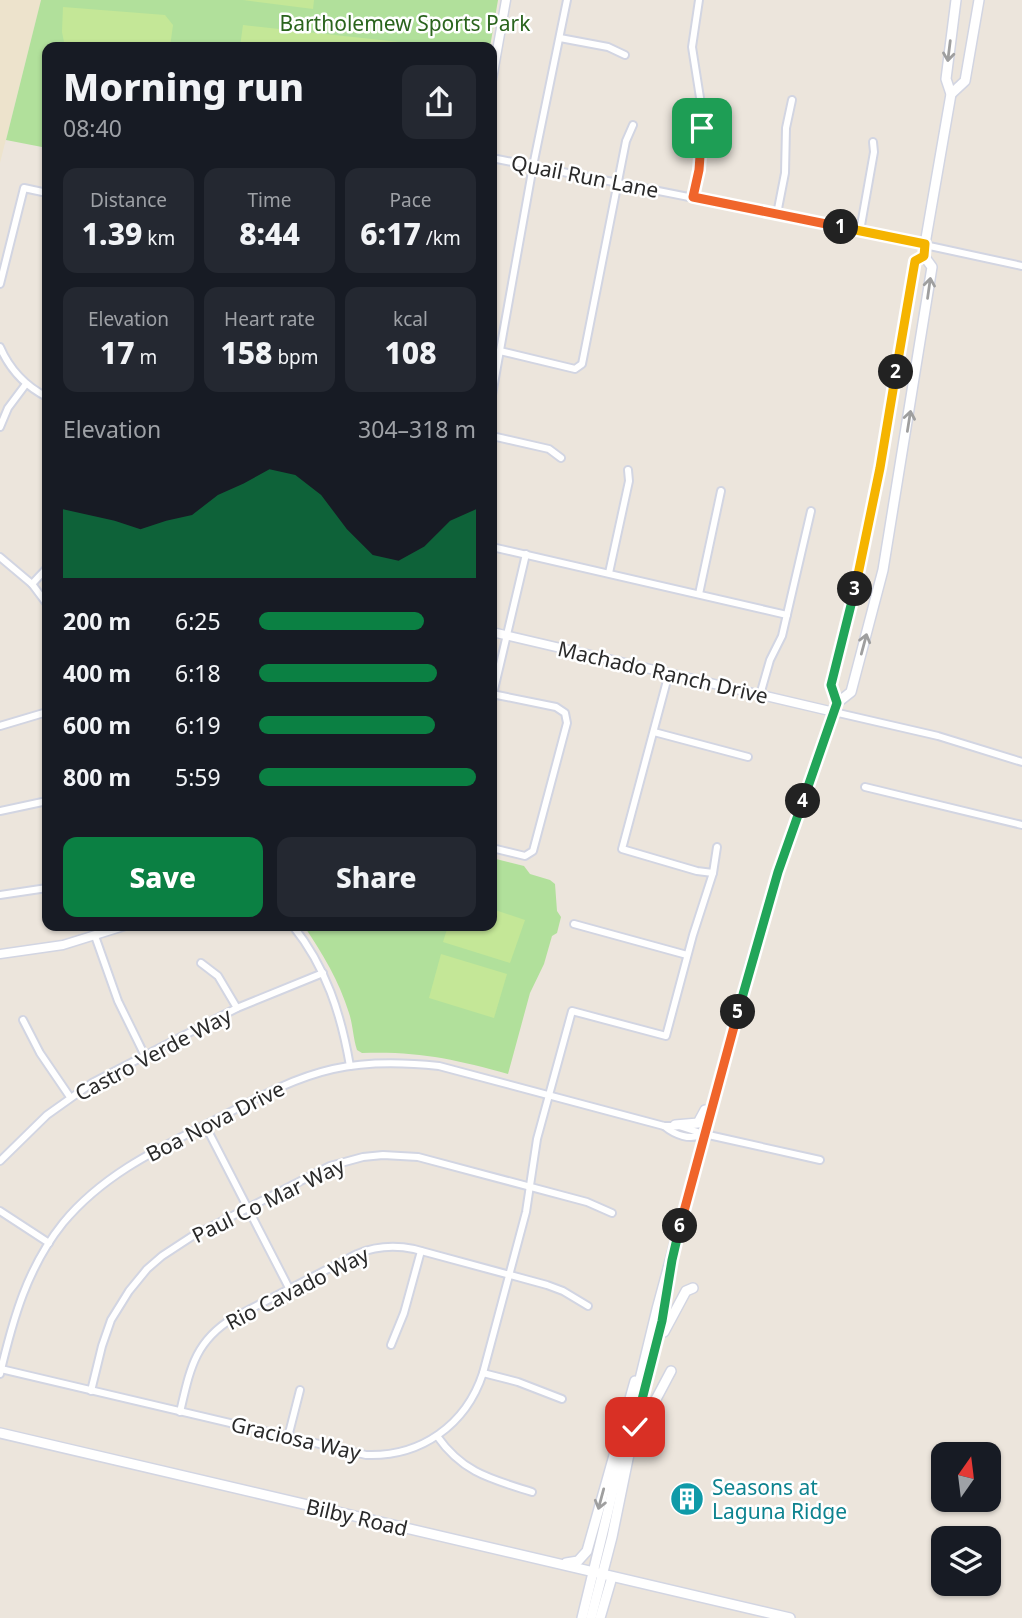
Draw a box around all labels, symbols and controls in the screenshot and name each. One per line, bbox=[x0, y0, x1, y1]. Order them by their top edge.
park label: Bartholemew Sports Park bbox=[280, 9, 531, 37]
one-way arrow bbox=[943, 39, 956, 62]
text: Morning run bbox=[63, 60, 304, 112]
button: share bbox=[402, 65, 476, 139]
pin bbox=[672, 98, 732, 158]
icon: arrive bbox=[683, 109, 721, 147]
text: 08:40 bbox=[63, 112, 122, 144]
street label: Quail Run Lane bbox=[509, 148, 661, 204]
text: Distance bbox=[90, 187, 167, 213]
text: Time bbox=[248, 187, 291, 213]
text: Pace bbox=[390, 187, 432, 213]
pin: 1 bbox=[824, 210, 858, 244]
text: 1.39 bbox=[82, 213, 142, 254]
text: 8:44 bbox=[239, 213, 300, 254]
text: 6:17 bbox=[360, 213, 421, 254]
text: 1 bbox=[835, 213, 846, 239]
text: km bbox=[142, 225, 175, 251]
text: /km bbox=[421, 225, 461, 251]
one-way arrow bbox=[923, 277, 936, 299]
text: Elevation bbox=[88, 306, 169, 332]
text: Heart rate bbox=[224, 306, 315, 332]
text: kcal bbox=[393, 306, 428, 332]
text: 17 bbox=[100, 332, 134, 373]
text: 158 bbox=[220, 332, 272, 373]
text: 108 bbox=[384, 332, 437, 373]
text: m bbox=[134, 344, 157, 370]
text: bpm bbox=[272, 344, 319, 370]
pin: 2 bbox=[878, 354, 914, 390]
text: 2 bbox=[890, 358, 901, 384]
one-way arrow bbox=[903, 410, 916, 433]
text: Elevation bbox=[63, 413, 161, 445]
text: 304–318 m bbox=[358, 413, 476, 445]
pin: 3 bbox=[838, 572, 872, 606]
text: 3 bbox=[849, 575, 860, 601]
text: 200 m bbox=[63, 605, 131, 637]
text: 6:25 bbox=[175, 605, 221, 637]
one-way arrow bbox=[858, 633, 871, 656]
street label: Machado Ranch Drive bbox=[555, 634, 771, 710]
text: 400 m bbox=[63, 657, 131, 689]
text: 6:18 bbox=[175, 657, 221, 689]
text: 600 m bbox=[63, 709, 131, 741]
text: 6:19 bbox=[175, 709, 221, 741]
text: 800 m bbox=[63, 761, 131, 793]
text: 5:59 bbox=[175, 761, 221, 793]
pin: 4 bbox=[786, 784, 820, 818]
text: 4 bbox=[797, 787, 808, 813]
button: Save bbox=[63, 837, 263, 917]
button: Share bbox=[277, 837, 476, 917]
pin: 5 bbox=[720, 995, 756, 1030]
text: 5 bbox=[732, 998, 743, 1024]
street label: Castro Verde Way bbox=[70, 1001, 236, 1107]
street label: Boa Nova Drive bbox=[141, 1074, 289, 1168]
street label: Paul Co Mar Way bbox=[187, 1151, 349, 1249]
pin: 6 bbox=[662, 1208, 698, 1244]
text: 6 bbox=[674, 1212, 685, 1238]
street label: Rio Cavado Way bbox=[221, 1240, 373, 1336]
pin bbox=[605, 1397, 665, 1457]
icon: check bbox=[616, 1408, 654, 1446]
street label: Graciosa Way bbox=[228, 1409, 364, 1467]
north arrow bbox=[931, 1442, 1001, 1512]
map controls bbox=[931, 1442, 1001, 1596]
place label: Seasons at Laguna Ridge bbox=[712, 1473, 847, 1525]
building icon: Seasons at Laguna Ridge bbox=[668, 1480, 706, 1518]
one-way arrow bbox=[594, 1487, 607, 1509]
street label: Bilby Road bbox=[303, 1492, 411, 1542]
button: layers bbox=[931, 1526, 1001, 1596]

